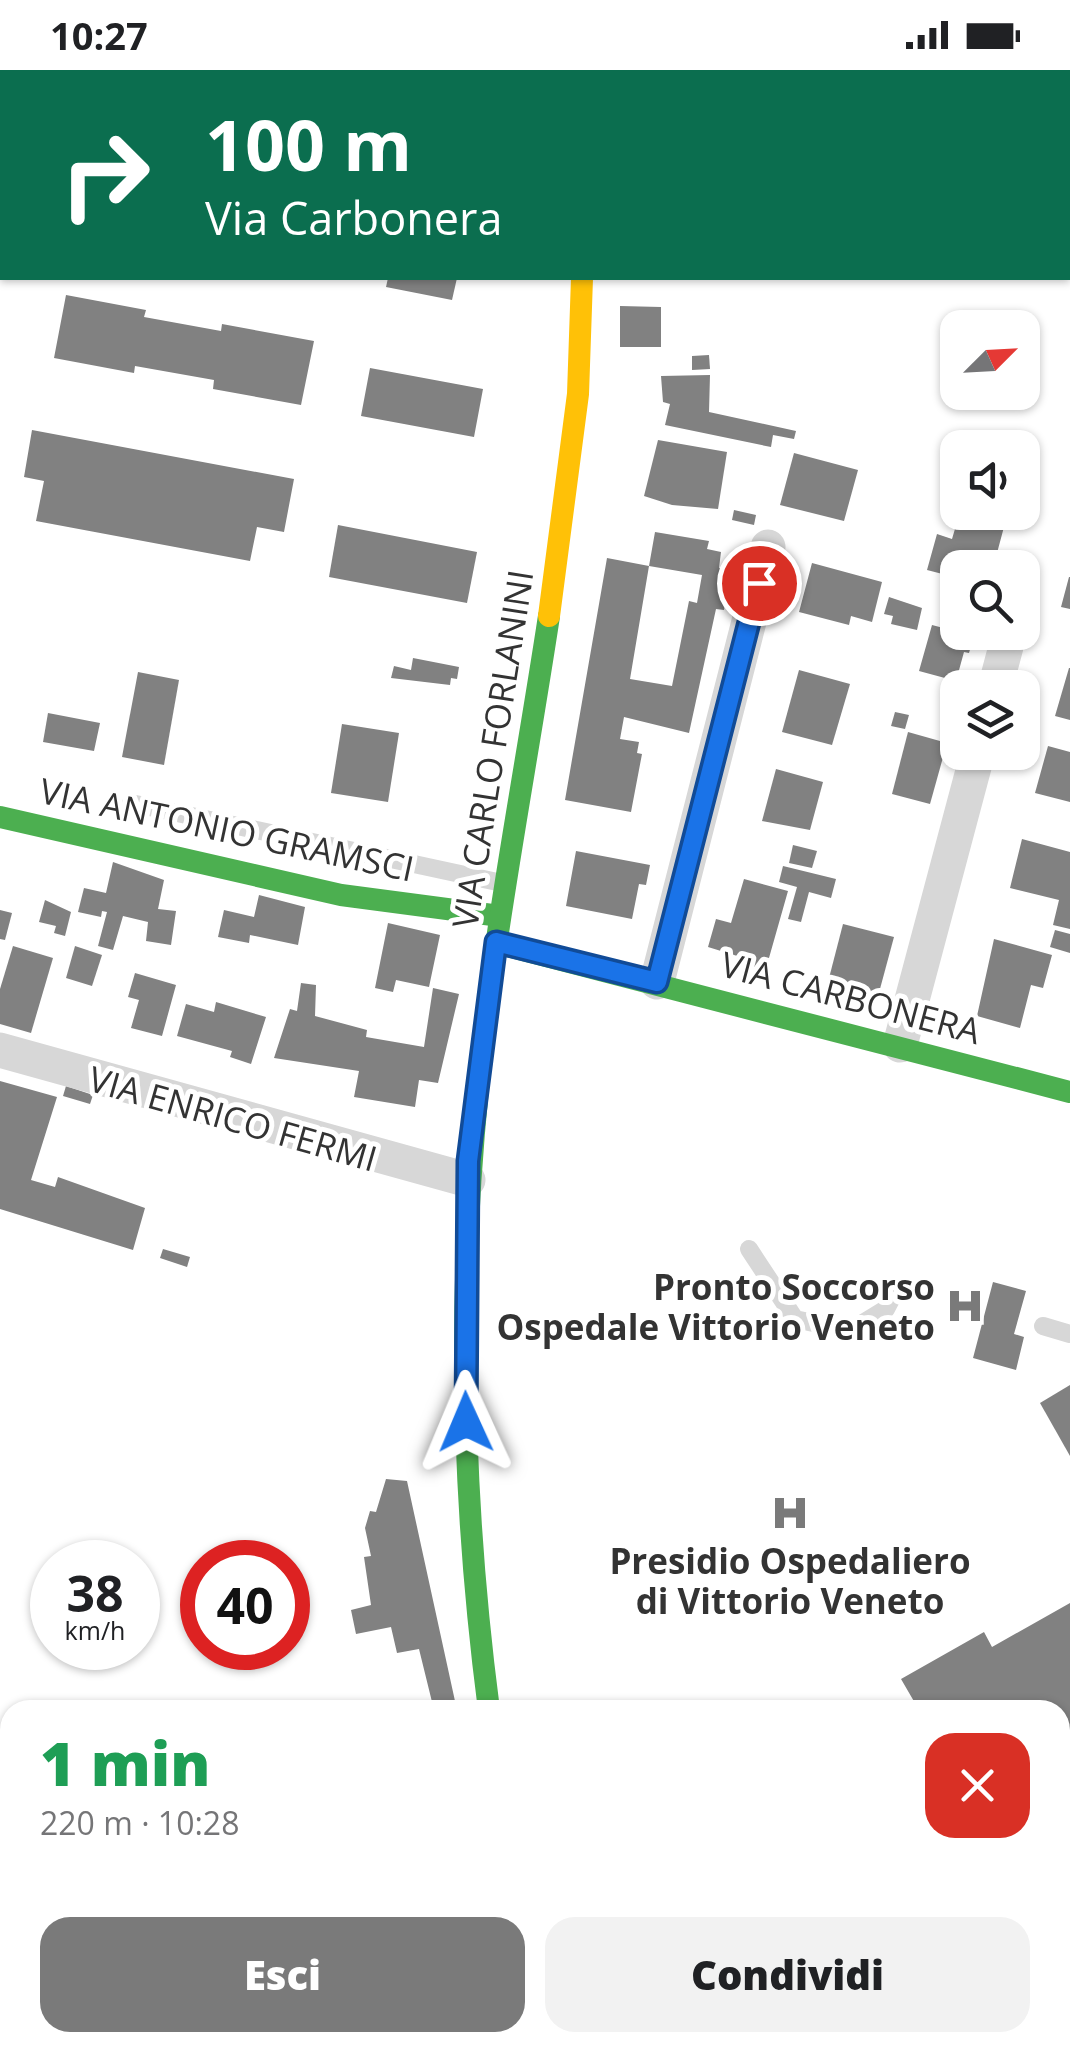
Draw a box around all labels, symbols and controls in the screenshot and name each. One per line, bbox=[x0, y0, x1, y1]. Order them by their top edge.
text: 10:27 bbox=[50, 9, 148, 61]
text: 100 m bbox=[205, 96, 412, 192]
icon: right bbox=[40, 110, 170, 240]
text: Via Carbonera bbox=[205, 187, 503, 248]
north arrow bbox=[940, 310, 1040, 410]
map controls bbox=[940, 310, 1040, 770]
button: sound bbox=[940, 430, 1040, 530]
pin bbox=[717, 541, 802, 626]
button: search bbox=[940, 550, 1040, 650]
icon: arrive bbox=[732, 556, 787, 611]
street label: VIA CARLO FORLANINI bbox=[440, 567, 544, 931]
button: layers bbox=[940, 670, 1040, 770]
street label: VIA ANTONIO GRAMSCI bbox=[36, 766, 418, 892]
street label: VIA CARBONERA bbox=[716, 940, 987, 1054]
street label: VIA ENRICO FERMI bbox=[83, 1054, 383, 1182]
place label: Pronto Soccorso Ospedale Vittorio Veneto bbox=[496, 1263, 935, 1350]
hospital icon: Pronto Soccorso Ospedale Vittorio Veneto bbox=[944, 1285, 986, 1327]
position arrow bbox=[414, 1370, 518, 1474]
hospital icon: Presidio Ospedaliero di Vittorio Veneto bbox=[769, 1492, 811, 1534]
place label: Presidio Ospedaliero di Vittorio Veneto bbox=[609, 1537, 971, 1624]
speed limit sign: 40 bbox=[180, 1540, 310, 1670]
text: 38 bbox=[66, 1559, 124, 1627]
text: km/h bbox=[65, 1613, 125, 1647]
text: 1 min bbox=[40, 1722, 210, 1804]
button: close bbox=[925, 1733, 1030, 1838]
text: 220 m · 10:28 bbox=[40, 1801, 239, 1844]
button: Esci bbox=[40, 1917, 525, 2032]
button: Condividi bbox=[545, 1917, 1030, 2032]

